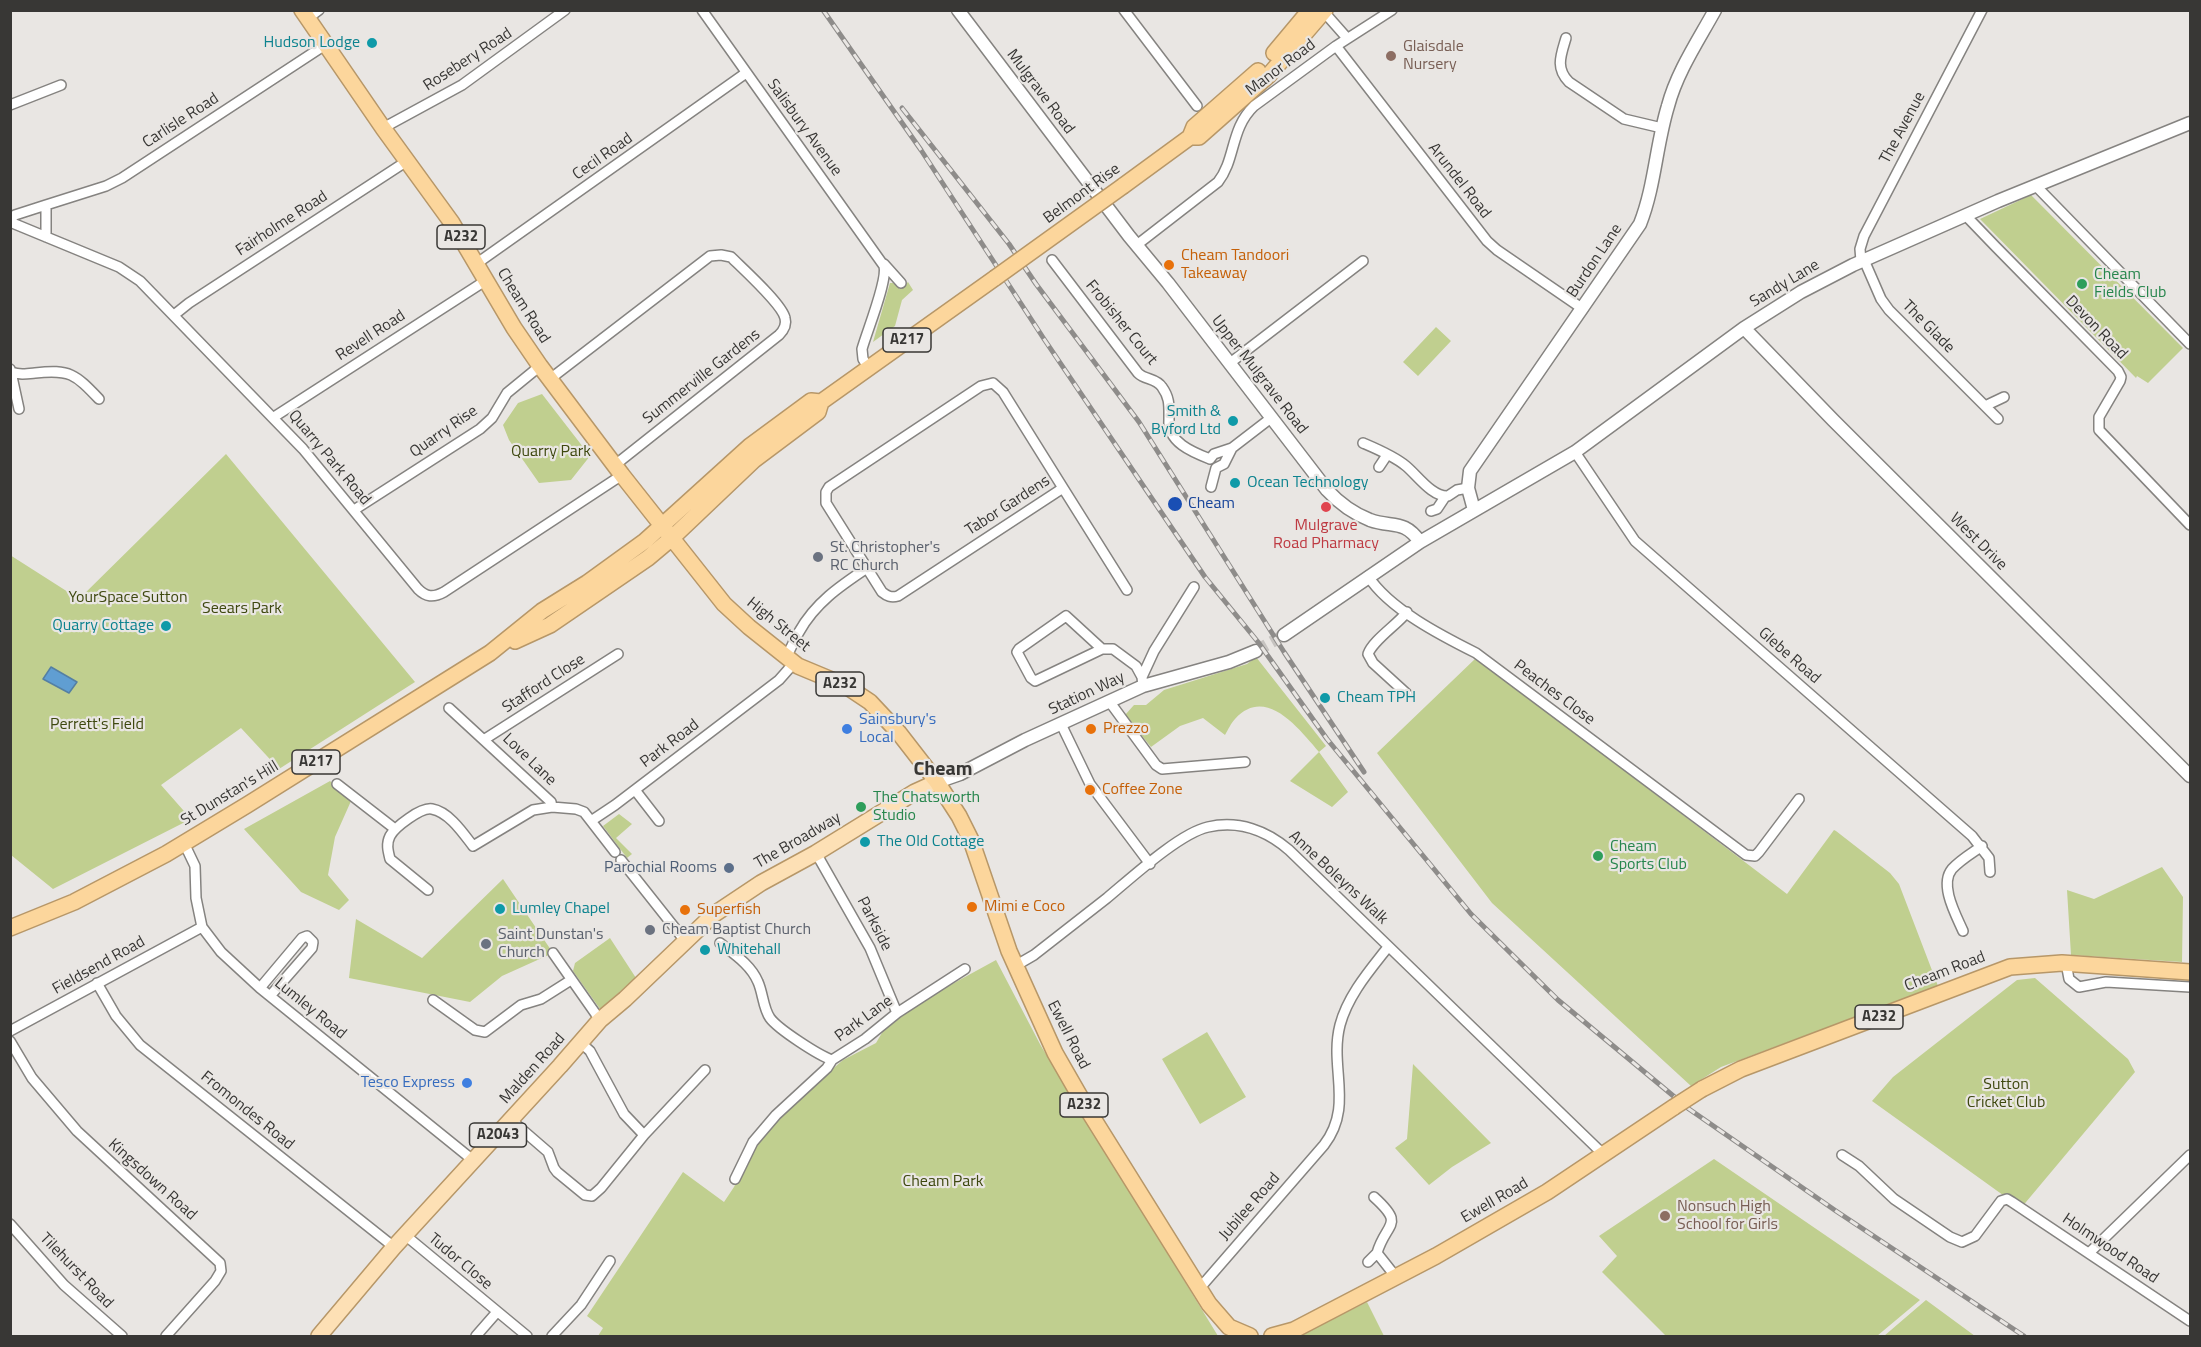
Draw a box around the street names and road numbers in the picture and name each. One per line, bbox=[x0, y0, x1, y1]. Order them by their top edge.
street label: Rosebery Road bbox=[420, 24, 516, 96]
street label: Manor Road bbox=[1242, 36, 1320, 100]
street label: Mulgrave Road bbox=[1002, 46, 1078, 138]
street label: Salisbury Avenue bbox=[762, 76, 846, 180]
street label: Carlisle Road bbox=[139, 89, 223, 153]
street label: The Avenue bbox=[1876, 89, 1930, 167]
street label: Cecil Road bbox=[569, 129, 637, 185]
street label: Arundel Road bbox=[1424, 139, 1494, 223]
street label: Belmont Rise bbox=[1040, 160, 1124, 228]
street label: Fairholme Road bbox=[233, 187, 331, 261]
street label: Burdon Lane bbox=[1563, 220, 1627, 302]
road number: A232 bbox=[437, 225, 485, 249]
street label: Sandy Lane bbox=[1747, 256, 1823, 312]
street label: Cheam Road bbox=[492, 265, 554, 347]
street label: Frobisher Court bbox=[1081, 277, 1161, 369]
street label: Devon Road bbox=[2061, 292, 2131, 364]
street label: The Glade bbox=[1898, 297, 1958, 357]
street label: Revell Road bbox=[333, 306, 409, 366]
street label: Upper Mulgrave Road bbox=[1207, 312, 1311, 438]
street label: Summerville Gardens bbox=[640, 325, 764, 429]
road number: A217 bbox=[883, 328, 931, 352]
street label: Quarry Rise bbox=[406, 402, 482, 462]
street label: Quarry Park Road bbox=[284, 407, 374, 509]
street label: Tabor Gardens bbox=[962, 472, 1054, 540]
street label: West Drive bbox=[1945, 509, 2011, 575]
street label: High Street bbox=[742, 594, 814, 656]
street label: Glebe Road bbox=[1754, 624, 1824, 688]
street label: Stafford Close bbox=[499, 650, 589, 718]
street label: Peaches Close bbox=[1510, 656, 1598, 730]
street label: Station Way bbox=[1046, 668, 1128, 720]
road number: A232 bbox=[816, 672, 864, 696]
street label: Park Road bbox=[637, 716, 703, 772]
street label: Love Lane bbox=[498, 730, 560, 790]
road number: A217 bbox=[292, 750, 340, 774]
street label: St Dunstan's Hill bbox=[178, 757, 282, 831]
street label: The Broadway bbox=[751, 809, 845, 873]
street label: Anne Boleyns Walk bbox=[1284, 827, 1392, 929]
street label: Parkside bbox=[852, 894, 896, 954]
street label: Fieldsend Road bbox=[49, 933, 149, 999]
street label: Cheam Road bbox=[1902, 948, 1988, 996]
street label: Lumley Road bbox=[270, 974, 350, 1044]
street label: Park Lane bbox=[831, 992, 897, 1046]
street label: Ewell Road bbox=[1043, 998, 1093, 1072]
road number: A232 bbox=[1855, 1005, 1903, 1029]
street label: Malden Road bbox=[496, 1030, 570, 1108]
street label: Fromondes Road bbox=[196, 1068, 298, 1154]
road number: A232 bbox=[1060, 1093, 1108, 1117]
road number: A2043 bbox=[470, 1123, 526, 1147]
street label: Kingsdown Road bbox=[104, 1135, 200, 1225]
street label: Jubilee Road bbox=[1216, 1169, 1284, 1245]
street label: Ewell Road bbox=[1458, 1174, 1532, 1228]
street label: Holmwood Road bbox=[2058, 1210, 2162, 1288]
street label: Tilehurst Road bbox=[35, 1229, 117, 1313]
street label: Tudor Close bbox=[424, 1230, 496, 1294]

